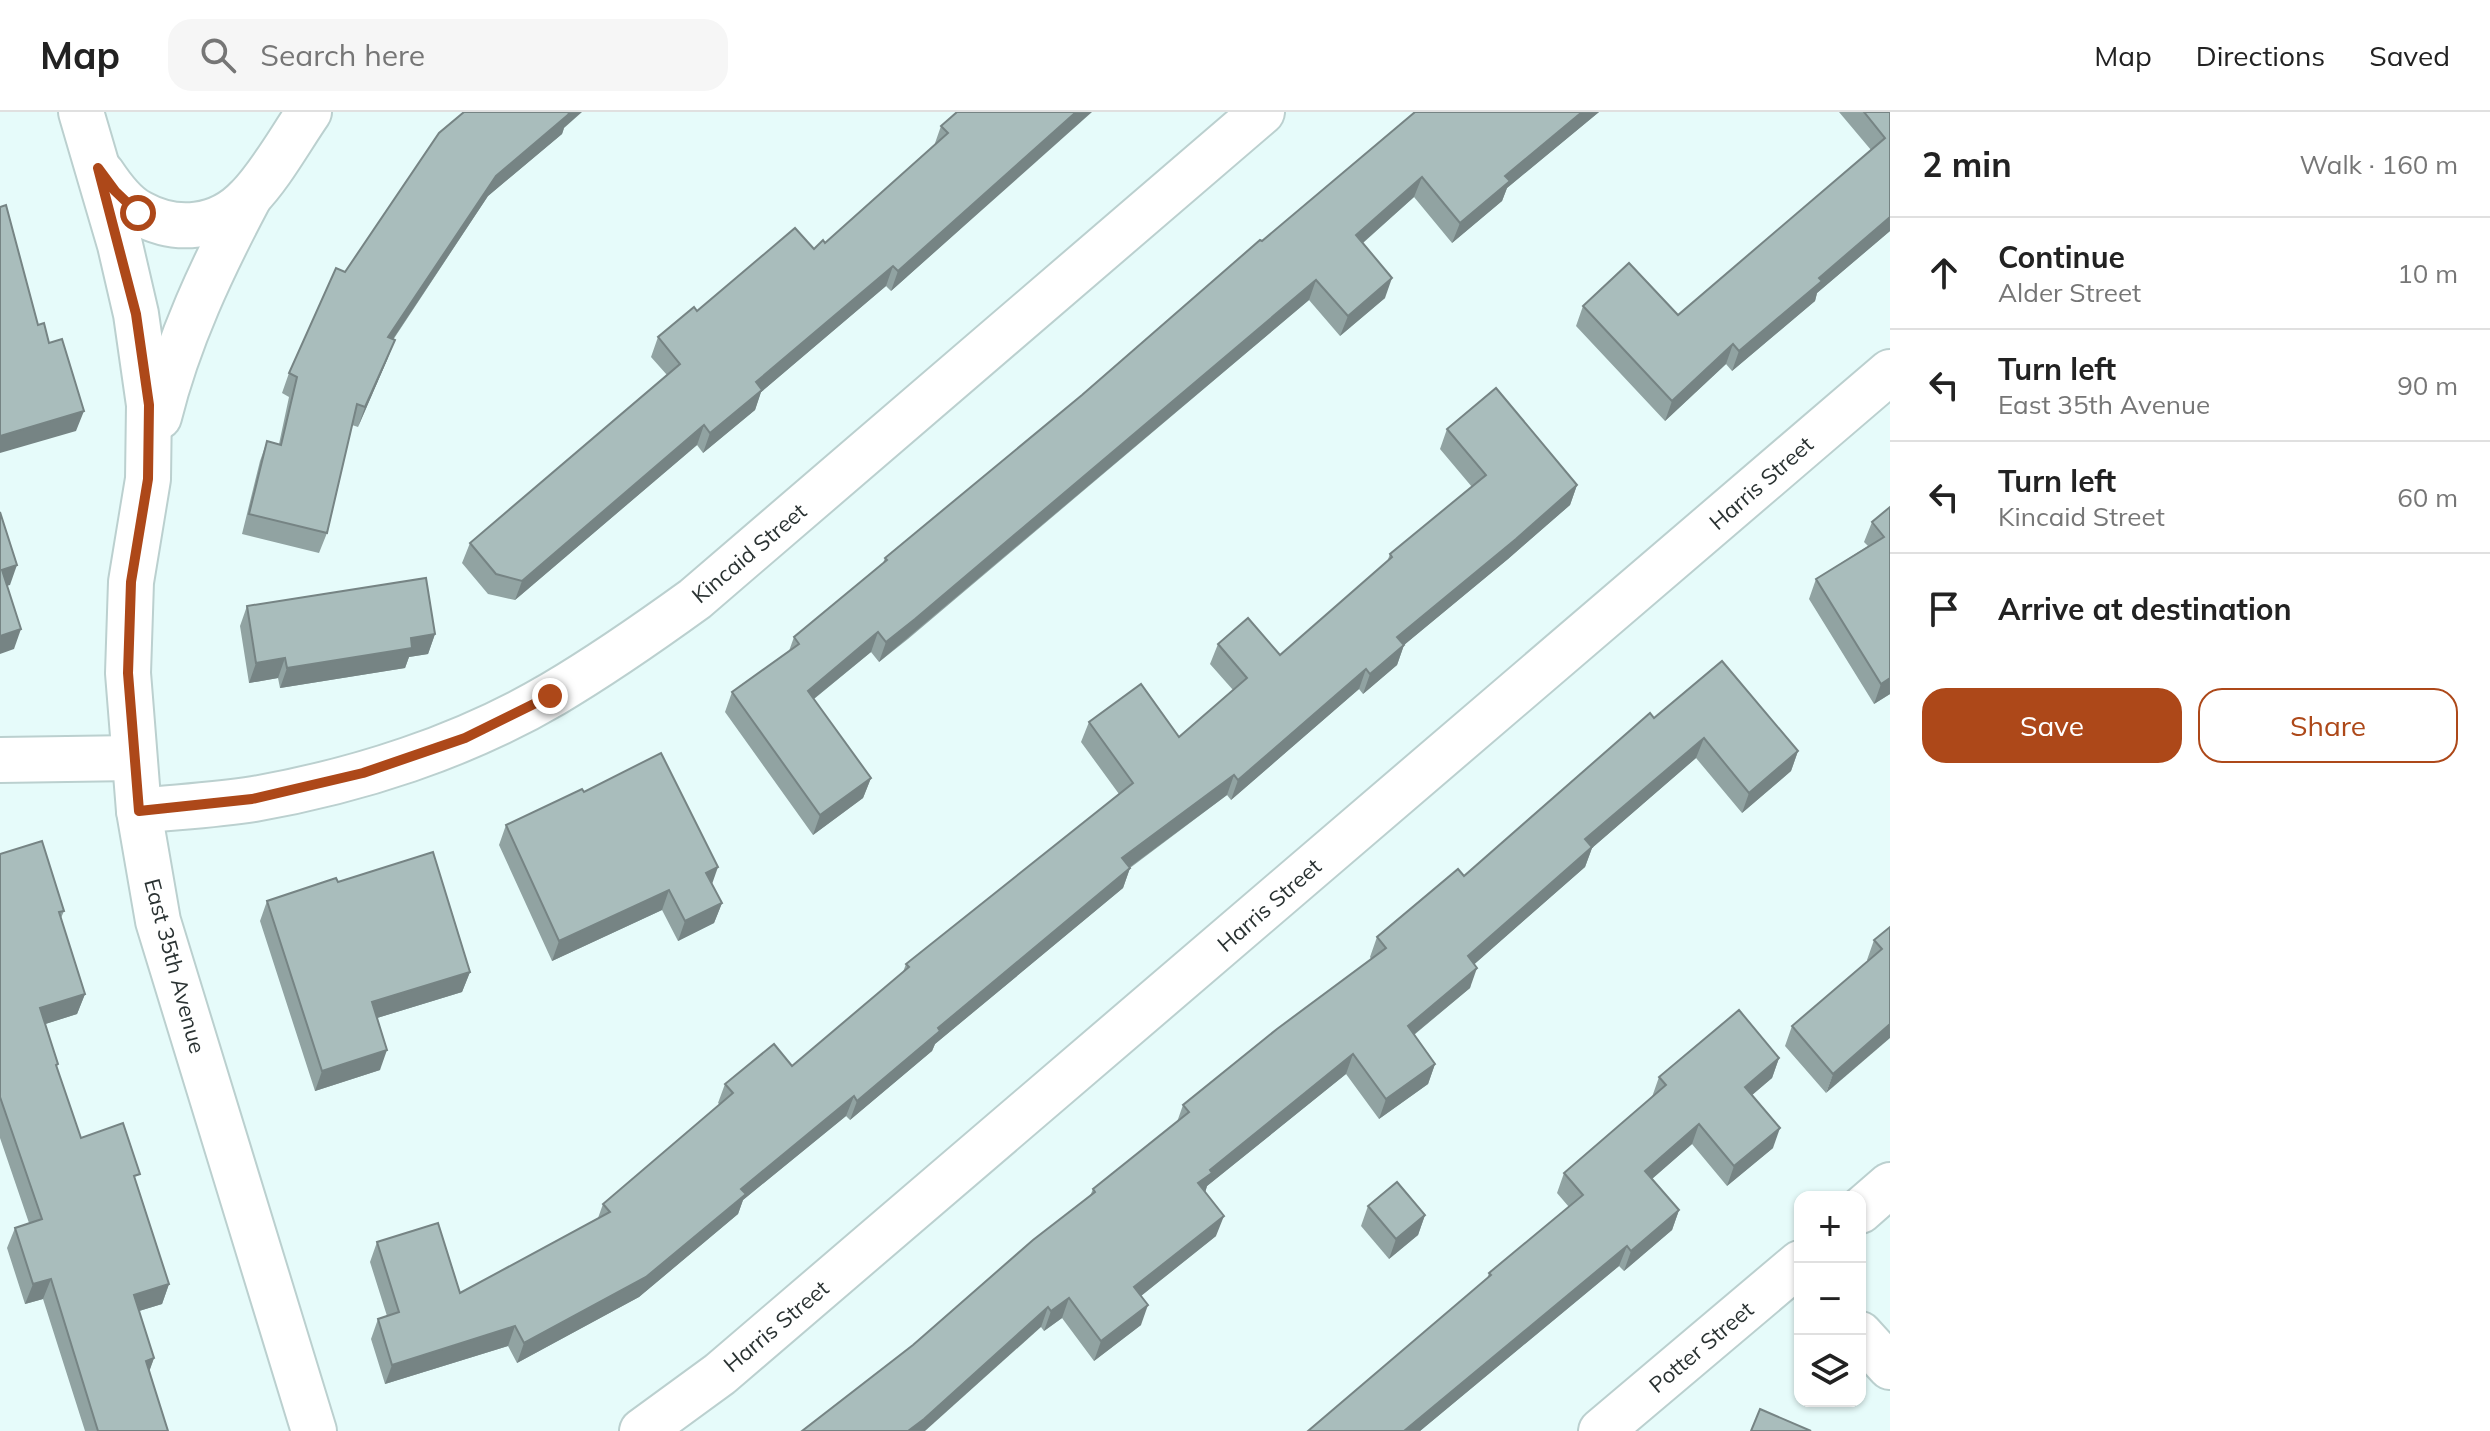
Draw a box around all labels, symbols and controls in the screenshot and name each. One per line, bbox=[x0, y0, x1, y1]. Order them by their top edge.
search box bbox=[168, 19, 728, 91]
text: Map bbox=[40, 31, 120, 79]
icon: search bbox=[196, 33, 240, 77]
text: Search here bbox=[260, 36, 425, 74]
text: Map bbox=[2094, 38, 2152, 73]
text: Directions bbox=[2196, 38, 2325, 73]
text: Saved bbox=[2369, 38, 2450, 73]
text: 2 min bbox=[1922, 143, 2012, 186]
text: Walk · 160 m bbox=[2299, 148, 2458, 181]
route start bbox=[120, 195, 156, 231]
text: Continue bbox=[1998, 238, 2125, 276]
icon: ahead bbox=[1922, 251, 1966, 295]
text: 10 m bbox=[2397, 257, 2458, 290]
text: Alder Street bbox=[1998, 276, 2141, 309]
text: Turn left bbox=[1998, 350, 2116, 388]
icon: left bbox=[1922, 363, 1966, 407]
text: 90 m bbox=[2397, 369, 2458, 402]
text: East 35th Avenue bbox=[1998, 388, 2210, 421]
street label: Harris Street bbox=[1703, 430, 1819, 536]
text: Turn left bbox=[1998, 462, 2116, 500]
icon: left bbox=[1922, 475, 1966, 519]
text: 60 m bbox=[2397, 481, 2458, 514]
street label: Kincaid Street bbox=[686, 497, 812, 609]
text: Kincaid Street bbox=[1998, 500, 2165, 533]
icon: arrive bbox=[1922, 587, 1966, 631]
text: Arrive at destination bbox=[1998, 590, 2292, 628]
route end bbox=[532, 678, 568, 714]
button: Save bbox=[1922, 688, 2182, 763]
button: Share bbox=[2198, 688, 2458, 763]
street label: Harris Street bbox=[1211, 852, 1327, 958]
street label: East 35th Avenue bbox=[138, 876, 212, 1056]
map controls bbox=[1794, 1191, 1866, 1407]
button: + bbox=[1794, 1191, 1866, 1263]
button: − bbox=[1794, 1263, 1866, 1335]
street label: Harris Street bbox=[718, 1274, 835, 1378]
street label: Potter Street bbox=[1643, 1295, 1759, 1399]
button: layers bbox=[1794, 1335, 1866, 1407]

